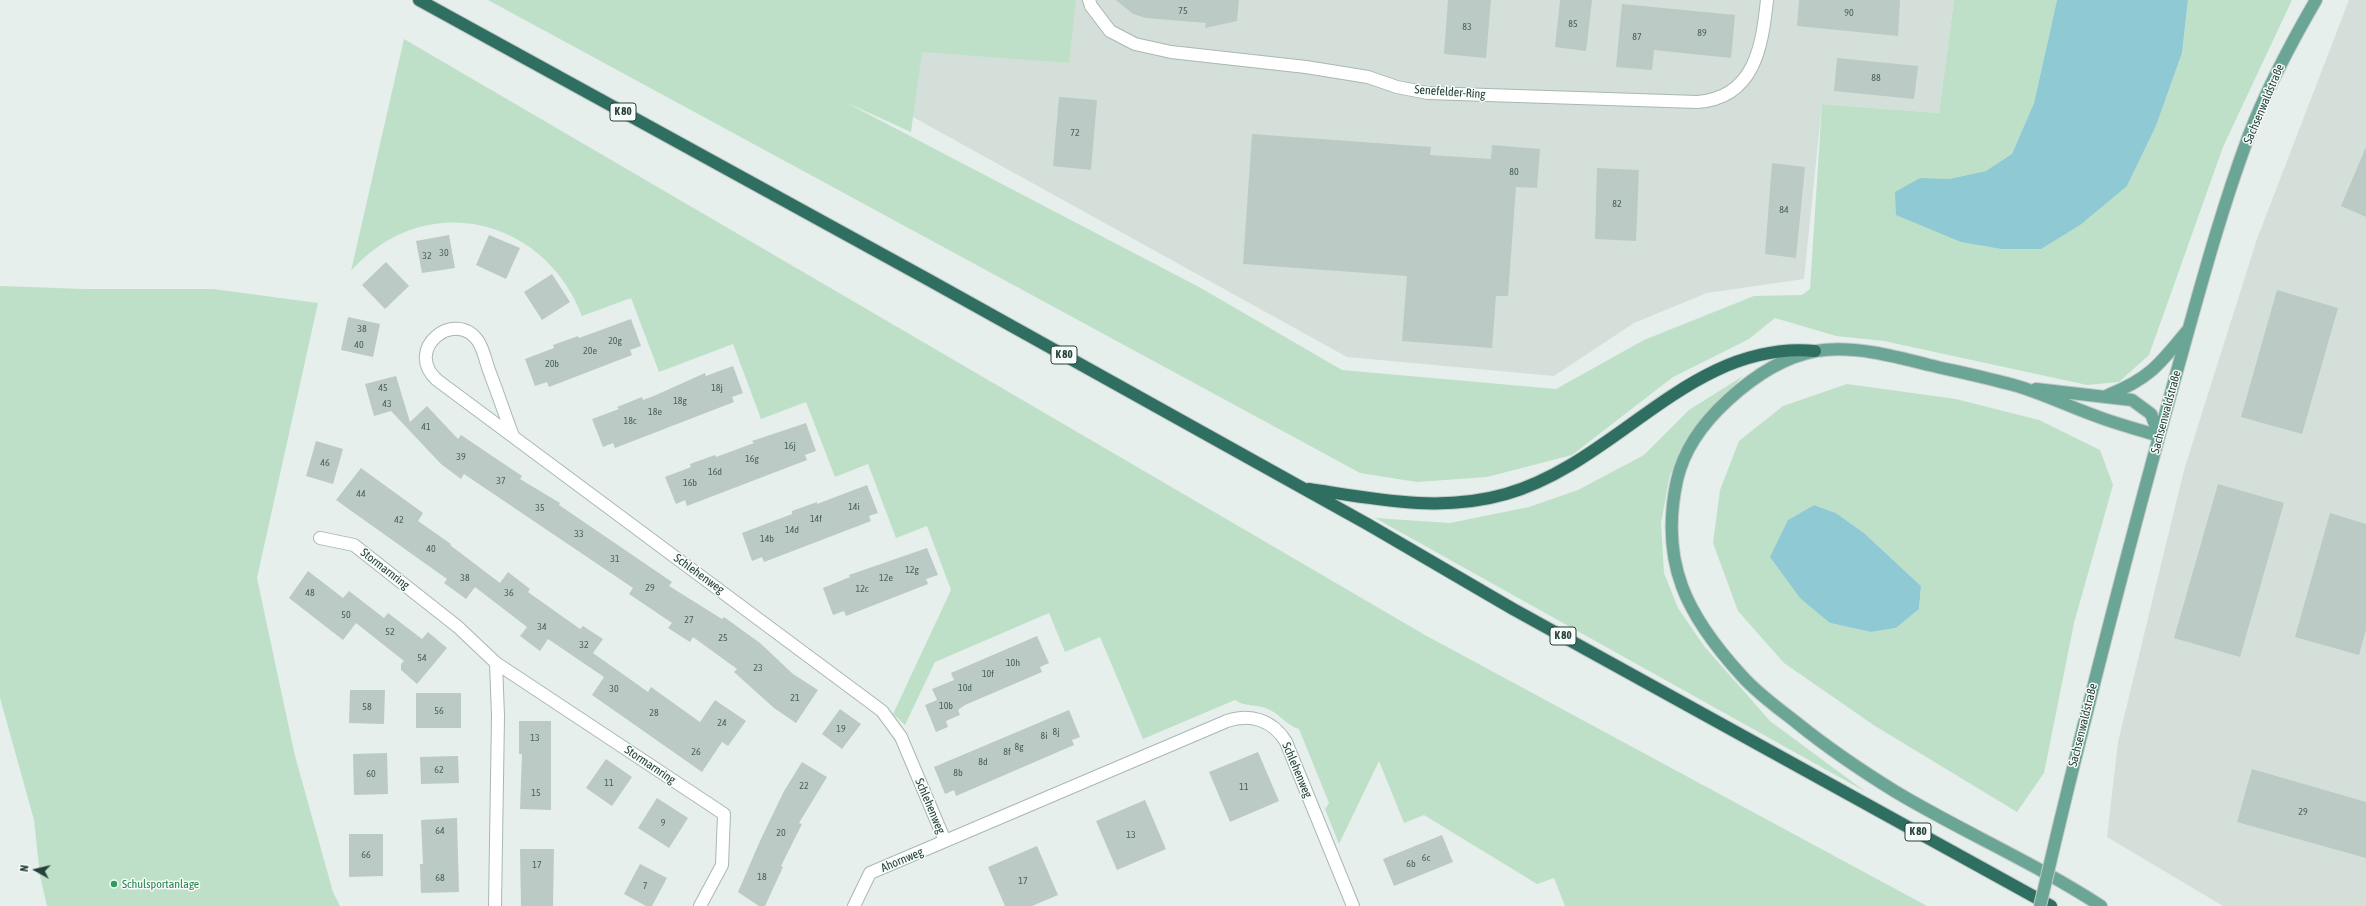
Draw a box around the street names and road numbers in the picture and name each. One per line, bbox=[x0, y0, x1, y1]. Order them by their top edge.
street label: Sachsenwaldstraße bbox=[2241, 62, 2287, 146]
street label: Senefelder-Ring bbox=[1414, 82, 1486, 102]
road number: K 80 bbox=[610, 103, 636, 121]
road number: K 80 bbox=[1051, 346, 1077, 364]
street label: Sachsenwaldstraße bbox=[2148, 369, 2184, 455]
street label: Stormarnring bbox=[358, 545, 412, 593]
street label: Schlehenweg bbox=[671, 551, 727, 597]
road number: K 80 bbox=[1550, 627, 1576, 645]
street label: Sachsenwaldstraße bbox=[2066, 682, 2100, 768]
street label: Schlehenweg bbox=[1279, 740, 1315, 800]
street label: Stormarnring bbox=[622, 743, 678, 787]
street label: Schlehenweg bbox=[912, 776, 948, 836]
road number: K 80 bbox=[1905, 823, 1931, 841]
street label: Ahornweg bbox=[879, 845, 925, 875]

